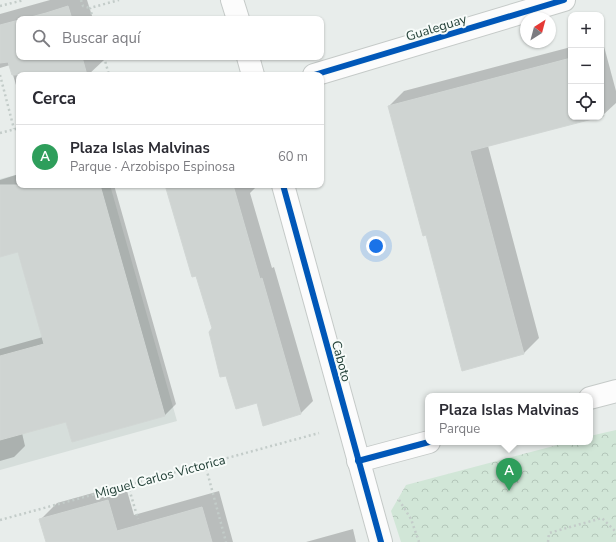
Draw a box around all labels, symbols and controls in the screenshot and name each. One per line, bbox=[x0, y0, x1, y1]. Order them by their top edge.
street label: Gualeguay bbox=[404, 10, 469, 46]
north arrow bbox=[520, 12, 556, 48]
map controls bbox=[568, 12, 604, 120]
button: + bbox=[568, 12, 604, 48]
search box bbox=[16, 16, 324, 60]
icon: search bbox=[30, 27, 52, 49]
text: Buscar aquí bbox=[62, 28, 140, 48]
button: − bbox=[568, 48, 604, 84]
button: locate bbox=[568, 84, 604, 120]
text: Cerca bbox=[32, 87, 76, 110]
text: Plaza Islas Malvinas bbox=[70, 138, 210, 158]
text: A bbox=[40, 148, 50, 166]
text: 60 m bbox=[278, 148, 308, 166]
text: Parque · Arzobispo Espinosa bbox=[70, 158, 235, 176]
your location bbox=[366, 236, 386, 256]
street label: Caboto bbox=[327, 339, 355, 384]
popup bbox=[425, 393, 593, 445]
text: Plaza Islas Malvinas bbox=[439, 400, 579, 420]
text: Parque bbox=[439, 420, 480, 438]
street label: Miguel Carlos Victorica bbox=[93, 451, 227, 503]
pin: A bbox=[496, 458, 522, 491]

